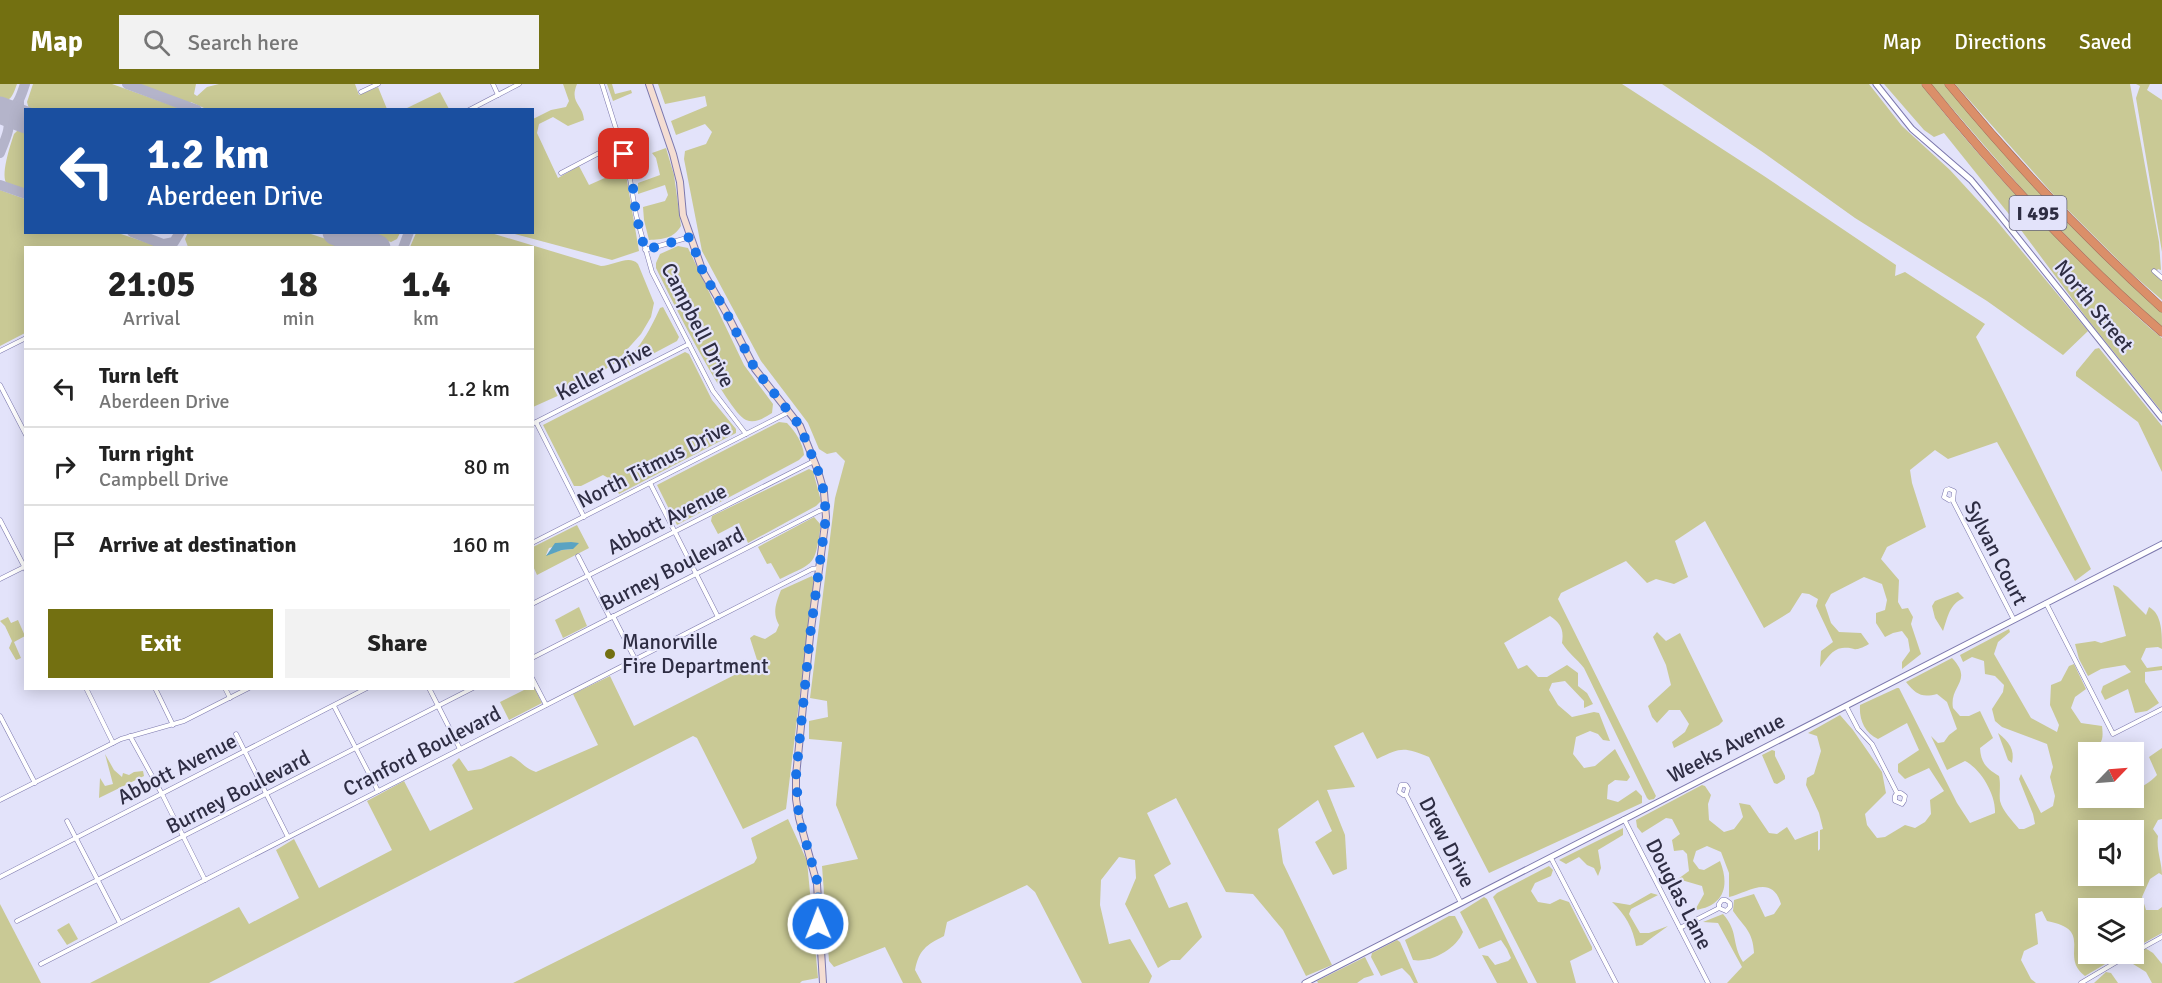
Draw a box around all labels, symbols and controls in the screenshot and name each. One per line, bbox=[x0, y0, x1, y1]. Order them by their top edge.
search box bbox=[119, 15, 539, 69]
text: Map bbox=[30, 25, 83, 59]
icon: search bbox=[140, 26, 173, 59]
text: Search here bbox=[188, 29, 299, 56]
text: Map bbox=[1883, 29, 1921, 55]
text: Directions bbox=[1954, 29, 2046, 55]
text: Saved bbox=[2079, 29, 2132, 55]
pin bbox=[598, 128, 649, 179]
text: 1.2 km bbox=[147, 129, 270, 180]
icon: left bbox=[48, 132, 126, 210]
icon: arrive bbox=[607, 137, 640, 170]
text: Aberdeen Drive bbox=[147, 180, 323, 213]
road number: I 495 bbox=[2010, 196, 2066, 230]
street label: North Street bbox=[2049, 254, 2139, 358]
street label: Campbell Drive bbox=[655, 258, 741, 392]
text: 21:05 bbox=[107, 262, 196, 307]
text: 18 bbox=[279, 262, 318, 307]
text: 1.4 bbox=[401, 262, 451, 307]
text: Arrival bbox=[123, 306, 180, 331]
text: min bbox=[282, 306, 315, 331]
text: km bbox=[413, 306, 439, 331]
street label: Keller Drive bbox=[552, 336, 656, 406]
text: Turn left bbox=[99, 362, 179, 389]
icon: left bbox=[48, 372, 81, 405]
text: 1.2 km bbox=[447, 375, 510, 402]
text: Aberdeen Drive bbox=[99, 389, 230, 414]
street label: North Titmus Drive bbox=[573, 414, 735, 514]
text: Turn right bbox=[99, 440, 194, 467]
icon: right bbox=[48, 450, 81, 483]
text: 80 m bbox=[464, 453, 510, 480]
text: Campbell Drive bbox=[99, 467, 229, 492]
street label: Abbott Avenue bbox=[603, 478, 731, 560]
street label: Sylvan Court bbox=[1959, 496, 2033, 610]
street label: Burney Boulevard bbox=[596, 521, 748, 617]
icon: arrive bbox=[48, 528, 81, 561]
text: Arrive at destination bbox=[99, 531, 296, 558]
text: 160 m bbox=[452, 531, 510, 558]
button: Exit bbox=[48, 609, 273, 678]
button: Share bbox=[285, 609, 510, 678]
place label: Manorville Fire Department bbox=[622, 629, 769, 679]
marker: Manorville Fire Department bbox=[603, 647, 617, 661]
street label: Cranford Boulevard bbox=[339, 700, 505, 802]
street label: Weeks Avenue bbox=[1663, 707, 1789, 789]
street label: Abbott Avenue bbox=[113, 728, 241, 810]
north arrow bbox=[2078, 742, 2144, 808]
map controls bbox=[2078, 742, 2144, 964]
street label: Burney Boulevard bbox=[162, 744, 314, 840]
street label: Drew Drive bbox=[1413, 792, 1481, 892]
button: sound bbox=[2078, 820, 2144, 886]
street label: Douglas Lane bbox=[1640, 834, 1718, 954]
position arrow bbox=[786, 892, 850, 956]
button: layers bbox=[2078, 898, 2144, 964]

